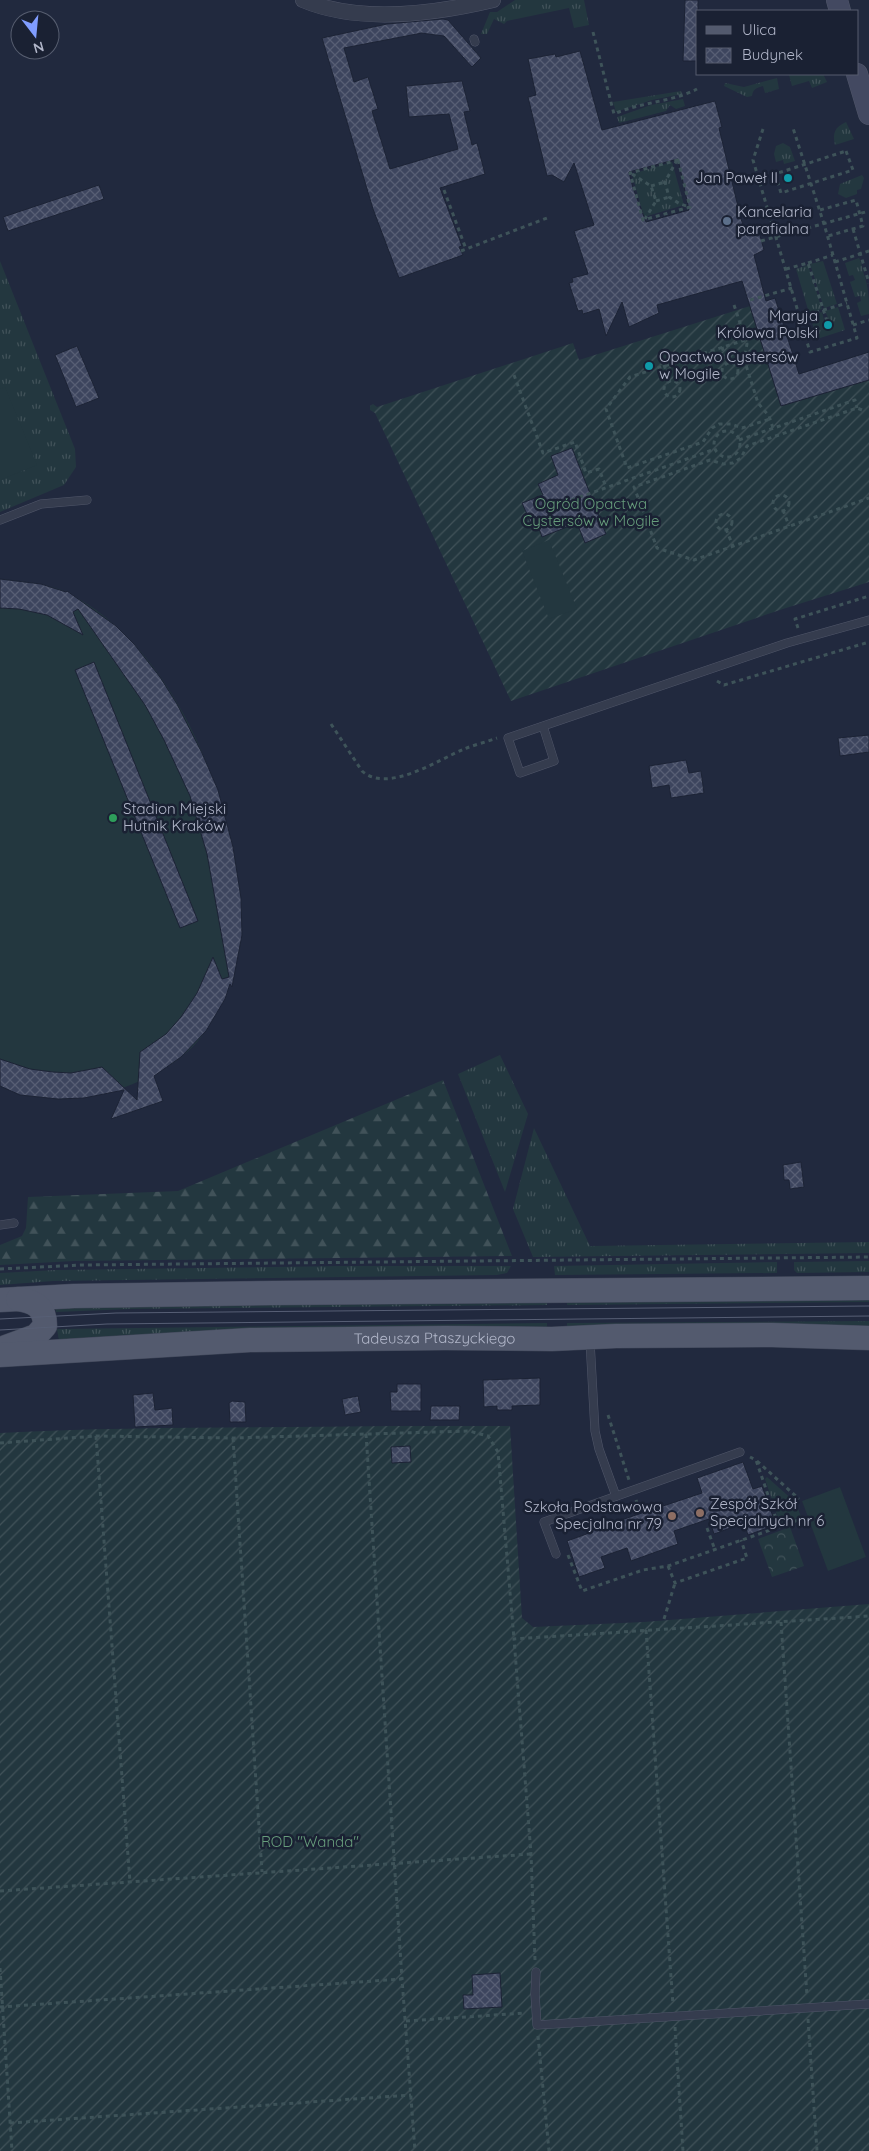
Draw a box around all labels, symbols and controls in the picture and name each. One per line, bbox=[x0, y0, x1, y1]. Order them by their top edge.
north arrow bbox=[10, 10, 60, 60]
legend bbox=[696, 10, 859, 75]
text: Ulica bbox=[742, 20, 776, 39]
text: N bbox=[31, 37, 46, 58]
text: Budynek bbox=[742, 45, 803, 64]
place label: Jan Paweł II bbox=[695, 168, 778, 187]
marker: Jan Paweł II bbox=[782, 172, 794, 184]
place label: Kancelaria parafialna bbox=[737, 202, 812, 238]
marker: Kancelaria parafialna bbox=[721, 215, 733, 227]
place label: Maryja Królowa Polski bbox=[717, 306, 818, 342]
marker: Maryja Królowa Polski bbox=[822, 319, 834, 331]
place label: Opactwo Cystersów w Mogile bbox=[659, 347, 798, 383]
marker: Opactwo Cystersów w Mogile bbox=[643, 360, 655, 372]
park label: Ogród Opactwa Cystersów w Mogile bbox=[522, 494, 660, 530]
place label: Stadion Miejski Hutnik Kraków bbox=[123, 799, 226, 835]
marker: Stadion Miejski Hutnik Kraków bbox=[107, 812, 119, 824]
street label: Tadeusza Ptaszyckiego bbox=[354, 1328, 516, 1348]
place label: Zespół Szkół Specjalnych nr 6 bbox=[710, 1494, 824, 1530]
place label: Szkoła Podstawowa Specjalna nr 79 bbox=[524, 1497, 662, 1533]
marker: Zespół Szkół Specjalnych nr 6 bbox=[694, 1507, 706, 1519]
marker: Szkoła Podstawowa Specjalna nr 79 bbox=[666, 1510, 678, 1522]
park label: ROD "Wanda" bbox=[261, 1832, 359, 1851]

